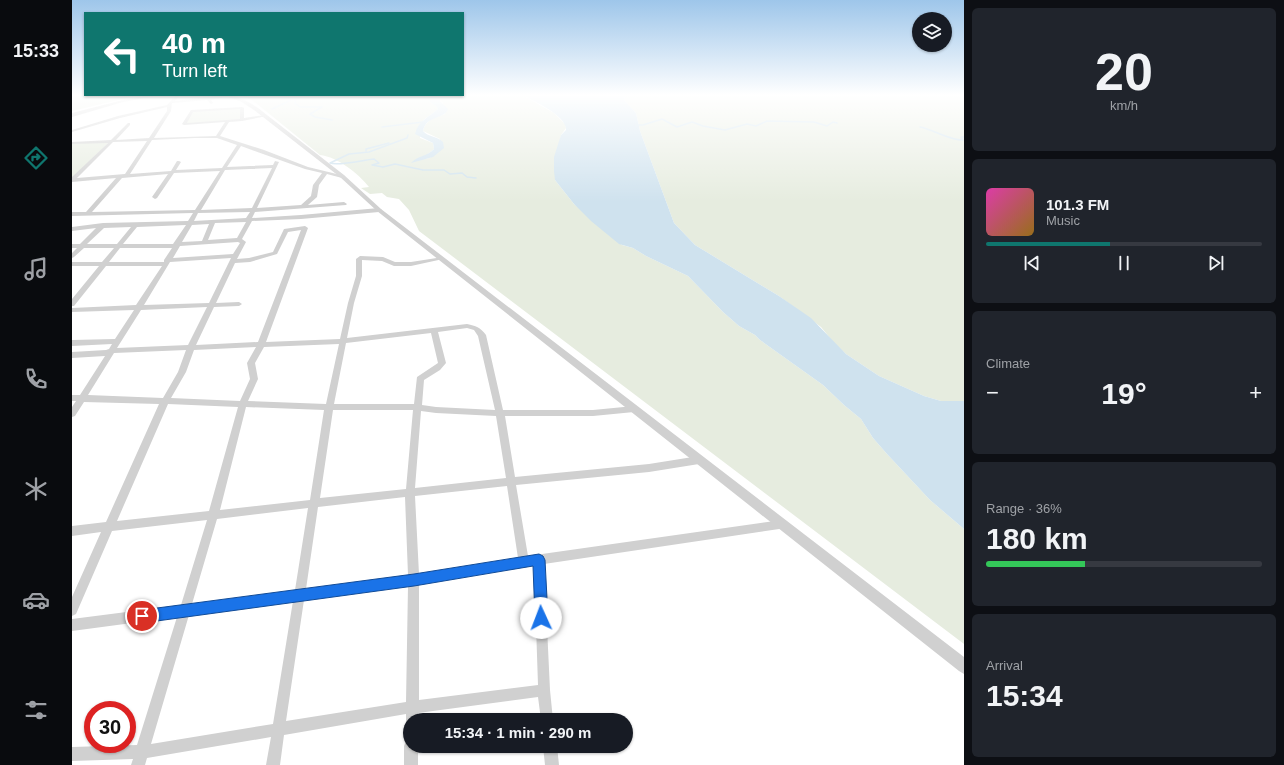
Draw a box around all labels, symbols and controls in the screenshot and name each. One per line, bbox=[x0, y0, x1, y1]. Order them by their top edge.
map controls bbox=[912, 12, 952, 52]
button: layers bbox=[912, 12, 952, 52]
icon: left bbox=[96, 28, 148, 80]
text: 40 m bbox=[162, 28, 226, 59]
text: 15:33 bbox=[13, 41, 59, 61]
text: 20 bbox=[1095, 43, 1153, 101]
text: Turn left bbox=[162, 61, 227, 81]
text: km/h bbox=[1110, 98, 1138, 113]
icon: directions bbox=[22, 144, 50, 172]
text: 101.3 FM bbox=[1046, 196, 1109, 213]
text: Music bbox=[1046, 213, 1080, 228]
icon: previous bbox=[1021, 252, 1043, 274]
icon: pause bbox=[1113, 252, 1135, 274]
icon: next bbox=[1205, 252, 1227, 274]
icon: music bbox=[22, 255, 50, 283]
text: Climate bbox=[986, 356, 1030, 371]
icon: phone bbox=[22, 365, 50, 393]
text: 19° bbox=[1101, 377, 1147, 410]
text: − bbox=[986, 380, 999, 405]
text: + bbox=[1249, 380, 1262, 405]
icon: climate bbox=[22, 475, 50, 503]
text: Range · 36% bbox=[986, 501, 1062, 516]
text: 180 km bbox=[986, 522, 1088, 555]
icon: car bbox=[22, 586, 50, 614]
position arrow bbox=[520, 597, 562, 639]
pin bbox=[125, 599, 159, 633]
icon: arrive bbox=[131, 605, 153, 627]
text: Arrival bbox=[986, 658, 1023, 673]
text: 15:34 bbox=[986, 679, 1063, 712]
icon: filters bbox=[22, 696, 50, 724]
speed limit sign: 30 bbox=[84, 701, 136, 753]
text: 15:34 · 1 min · 290 m bbox=[445, 724, 591, 741]

